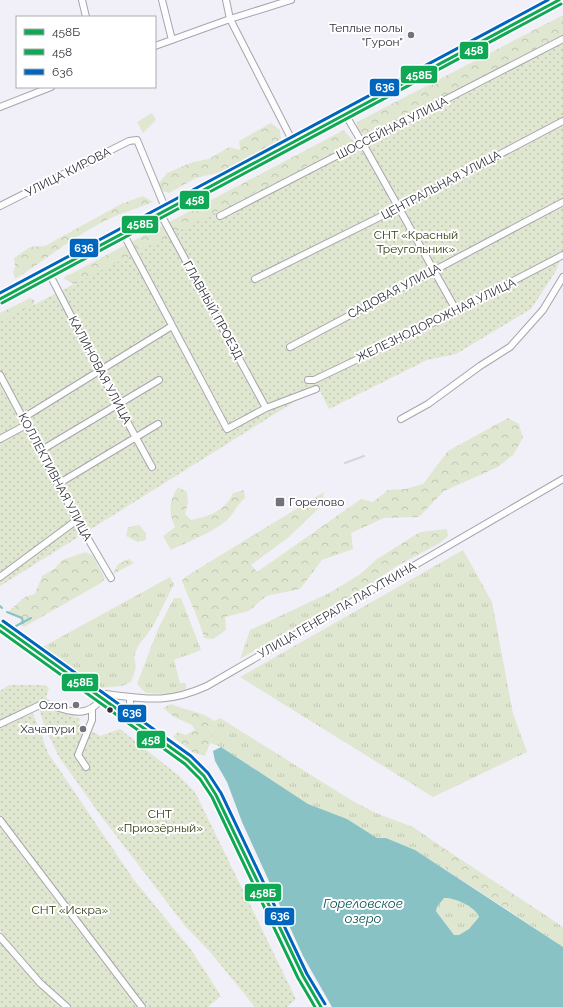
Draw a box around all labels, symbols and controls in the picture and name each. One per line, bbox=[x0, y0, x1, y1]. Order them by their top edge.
legend bbox=[16, 16, 156, 88]
place label: Теплые полы "Гурон" bbox=[329, 21, 403, 49]
text: 458Б bbox=[52, 25, 80, 39]
marker: Теплые полы "Гурон" bbox=[406, 30, 416, 40]
line badge: 458 bbox=[459, 41, 489, 60]
text: 458 bbox=[464, 44, 484, 57]
text: 458 bbox=[52, 45, 72, 59]
text: 636 bbox=[52, 65, 73, 79]
line badge: 458Б bbox=[400, 65, 438, 84]
text: 458Б bbox=[406, 69, 433, 82]
line badge: 636 bbox=[369, 78, 400, 97]
text: 636 bbox=[375, 81, 395, 94]
street label: ШОССЕЙНАЯ УЛИЦА bbox=[334, 94, 450, 162]
street label: УЛИЦА КИРОВА bbox=[23, 144, 113, 200]
street label: ЦЕНТРАЛЬНАЯ УЛИЦА bbox=[379, 148, 503, 222]
line badge: 458 bbox=[179, 190, 210, 210]
text: 458 bbox=[185, 194, 205, 207]
line badge: 458Б bbox=[121, 215, 159, 234]
text: 458Б bbox=[127, 218, 154, 231]
park label: СНТ «Красный Треугольник» bbox=[374, 228, 458, 256]
line badge: 636 bbox=[69, 238, 99, 258]
text: 636 bbox=[74, 242, 94, 255]
street label: ГЛАВНЫЙ ПРОЕЗД bbox=[180, 259, 246, 361]
street label: САДОВАЯ УЛИЦА bbox=[345, 261, 443, 321]
street label: ЖЕЛЕЗНОДОРОЖНАЯ УЛИЦА bbox=[354, 275, 518, 365]
street label: КАЛИНОВАЯ УЛИЦА bbox=[66, 314, 134, 426]
street label: КОЛЛЕКТИВНАЯ УЛИЦА bbox=[15, 411, 95, 543]
place label: Горелово bbox=[289, 495, 344, 509]
marker: Горелово bbox=[274, 496, 286, 508]
street label: УЛИЦА ГЕНЕРАЛА ЛАГУТКИНА bbox=[255, 559, 419, 661]
line badge: 458Б bbox=[61, 673, 99, 692]
text: 458Б bbox=[67, 676, 94, 689]
place label: Ozon bbox=[39, 698, 68, 712]
marker: Ozon bbox=[71, 700, 81, 710]
line badge: 636 bbox=[117, 704, 147, 723]
unlabelled marker bbox=[105, 705, 115, 715]
text: 636 bbox=[122, 707, 142, 720]
place label: Хачапури bbox=[20, 722, 75, 736]
marker: Хачапури bbox=[78, 724, 88, 734]
line badge: 458 bbox=[136, 730, 166, 749]
text: 458 bbox=[141, 734, 161, 747]
park label: СНТ «Приозёрный» bbox=[117, 807, 203, 835]
line badge: 458Б bbox=[244, 883, 282, 902]
text: 458Б bbox=[250, 887, 277, 900]
water label: Гореловское озеро bbox=[323, 896, 403, 926]
park label: СНТ «Искра» bbox=[32, 903, 109, 917]
line badge: 636 bbox=[264, 907, 295, 926]
text: 636 bbox=[270, 910, 290, 923]

